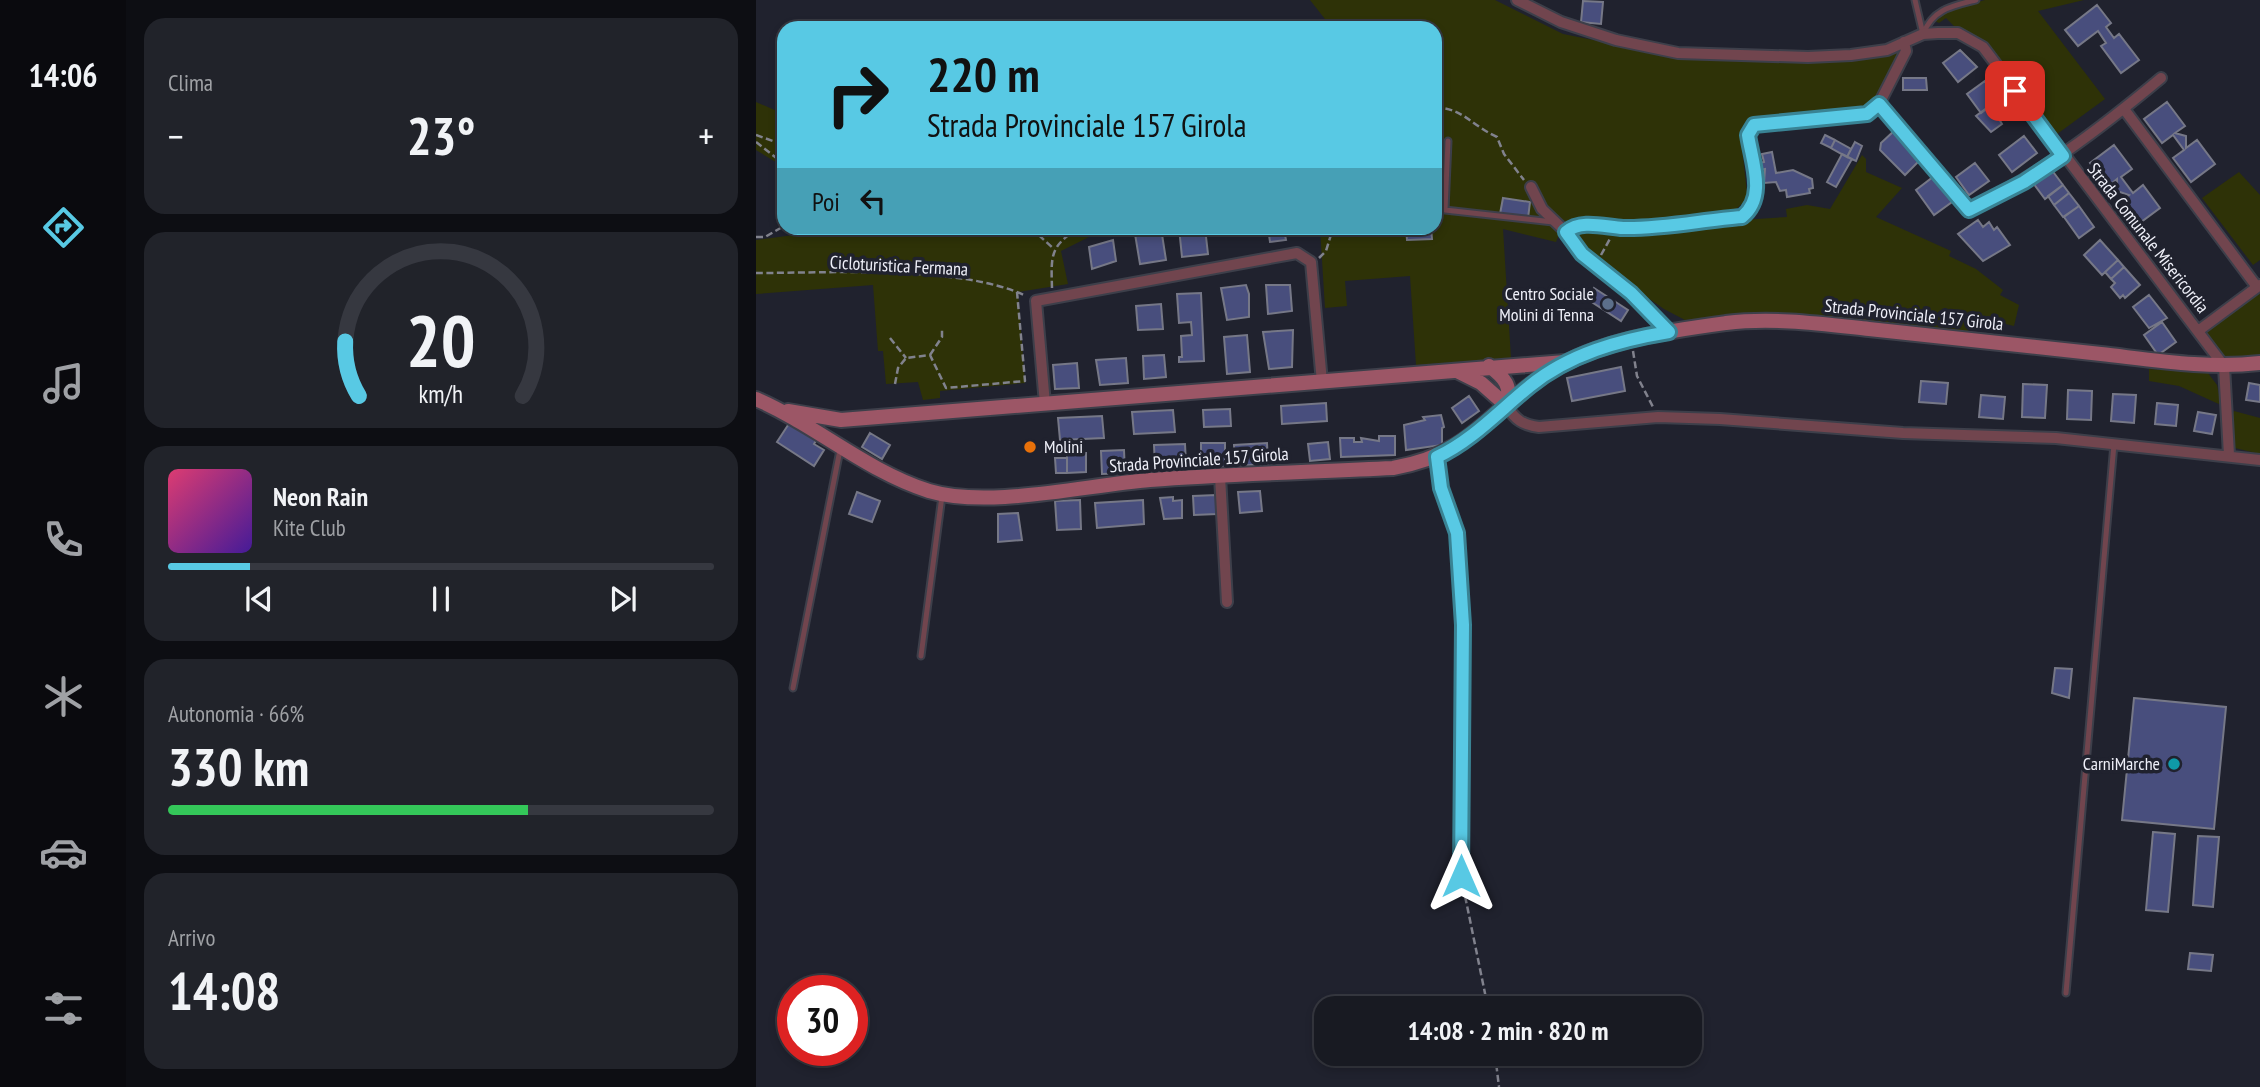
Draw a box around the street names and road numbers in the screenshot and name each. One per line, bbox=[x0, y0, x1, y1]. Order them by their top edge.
street label: Strada Comunale Misericordia bbox=[2082, 158, 2214, 318]
street label: Cicloturistica Fermana bbox=[829, 250, 969, 281]
street label: Strada Provinciale 157 Girola bbox=[1823, 294, 2005, 335]
street label: Strada Provinciale 157 Girola bbox=[1109, 442, 1289, 477]

